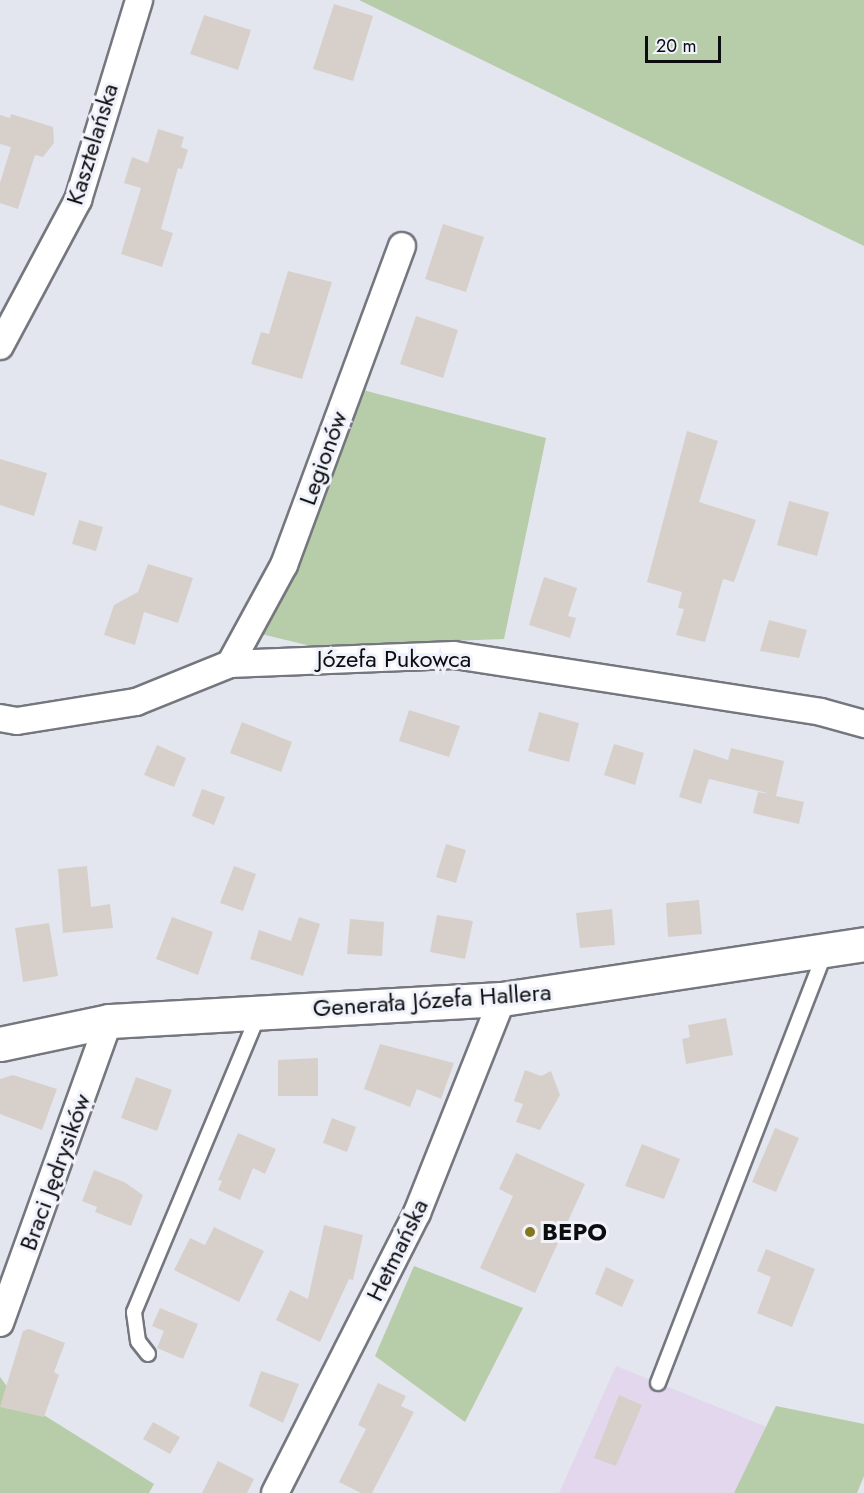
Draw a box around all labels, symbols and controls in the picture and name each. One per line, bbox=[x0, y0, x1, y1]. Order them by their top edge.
scale bar bbox=[648, 24, 724, 62]
text: 20 m bbox=[656, 33, 696, 59]
street label: Kasztelańska bbox=[60, 80, 124, 208]
street label: Legionów bbox=[293, 407, 353, 509]
street label: Józefa Pukowca bbox=[317, 645, 471, 673]
street label: Generała Józefa Hallera bbox=[312, 977, 552, 1023]
street label: Braci Jędrysików bbox=[13, 1090, 97, 1254]
street label: Hetmańska bbox=[360, 1194, 434, 1306]
place label: BEPO bbox=[542, 1218, 607, 1246]
marker: BEPO bbox=[523, 1225, 537, 1239]

